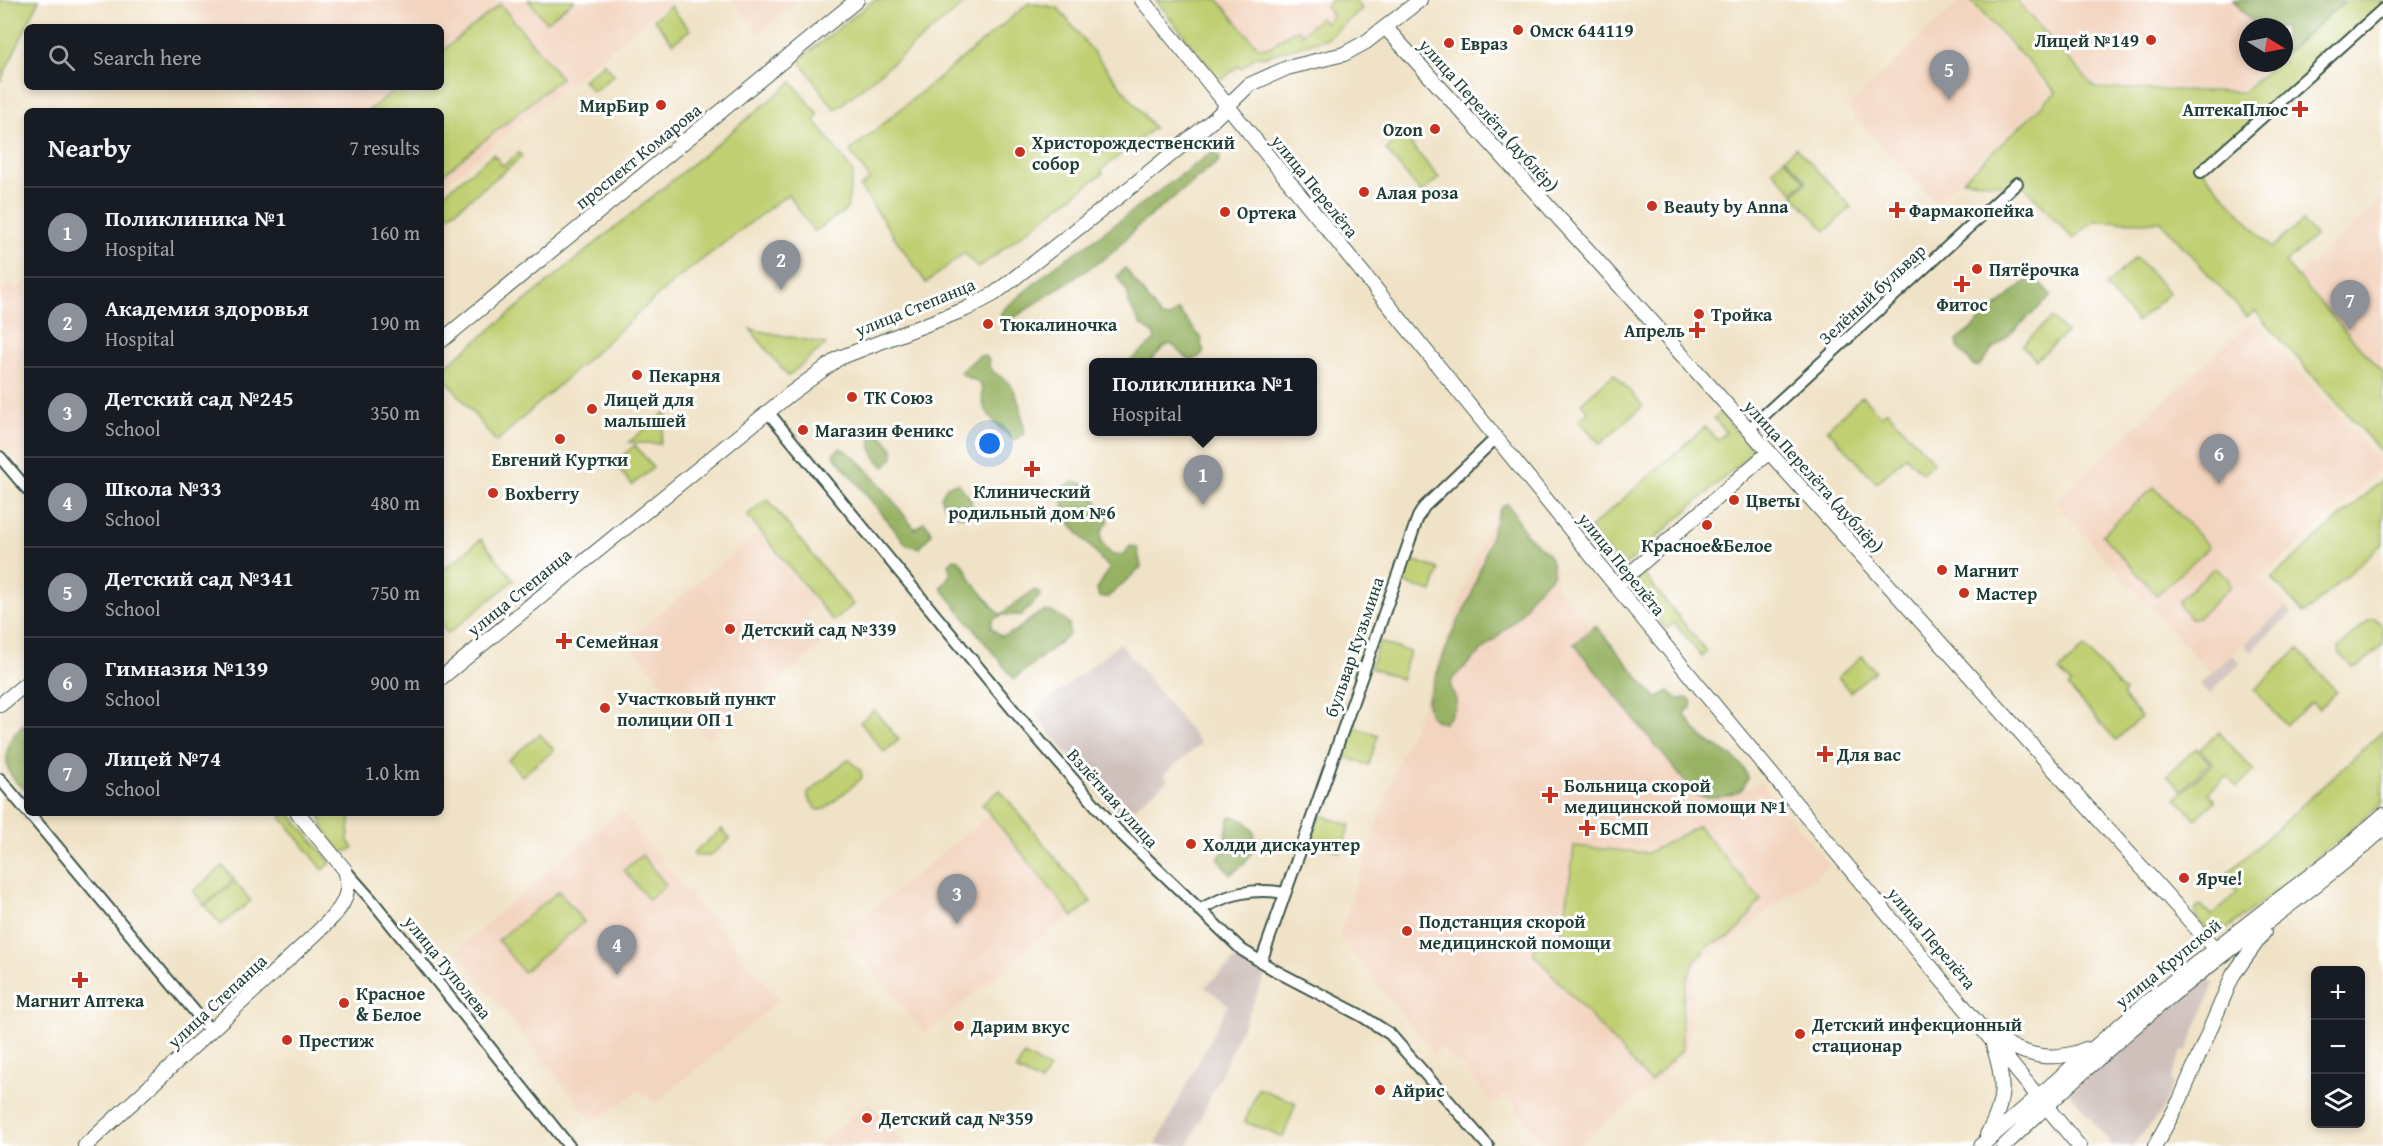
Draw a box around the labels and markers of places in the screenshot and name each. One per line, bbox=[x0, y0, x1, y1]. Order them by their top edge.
place label: Омск 644119 bbox=[1530, 17, 1633, 44]
marker: Омск 644119 bbox=[1511, 23, 1525, 37]
place label: Лицей №149 bbox=[2034, 27, 2139, 54]
place label: Евраз bbox=[1461, 30, 1508, 57]
marker: Лицей №149 bbox=[2144, 33, 2158, 47]
marker: Евраз bbox=[1442, 36, 1456, 50]
pin: 5 bbox=[1930, 51, 1968, 100]
place label: МирБир bbox=[580, 92, 649, 119]
place label: АптекаПлюс bbox=[2182, 96, 2288, 123]
marker: МирБир bbox=[654, 98, 668, 112]
marker: АптекаПлюс bbox=[2293, 102, 2307, 116]
place label: Ozon bbox=[1383, 116, 1423, 143]
marker: Ozon bbox=[1428, 122, 1442, 136]
place label: Христорождественский собор bbox=[1032, 129, 1235, 177]
marker: Христорождественский собор bbox=[1013, 145, 1027, 159]
place label: Алая роза bbox=[1376, 179, 1459, 206]
marker: Алая роза bbox=[1357, 185, 1371, 199]
place label: Beauty by Anna bbox=[1664, 193, 1789, 220]
place label: Фармакопейка bbox=[1909, 197, 2035, 224]
place label: Ортека bbox=[1237, 199, 1297, 226]
marker: Beauty by Anna bbox=[1645, 199, 1659, 213]
marker: Фармакопейка bbox=[1890, 203, 1904, 217]
marker: Ортека bbox=[1218, 205, 1232, 219]
pin: 2 bbox=[762, 240, 800, 290]
place label: Пятёрочка bbox=[1989, 256, 2080, 283]
marker: Пятёрочка bbox=[1970, 262, 1984, 276]
marker: Фитос bbox=[1955, 277, 1969, 291]
pin: 7 bbox=[2330, 280, 2370, 330]
place label: Фитос bbox=[1936, 291, 1988, 318]
place label: Тройка bbox=[1711, 301, 1773, 328]
marker: Тройка bbox=[1692, 307, 1706, 321]
place label: Тюкалиночка bbox=[1000, 311, 1118, 338]
marker: Тюкалиночка bbox=[981, 317, 995, 331]
place label: Апрель bbox=[1624, 317, 1685, 344]
marker: Апрель bbox=[1690, 323, 1704, 337]
place label: Пекарня bbox=[649, 362, 721, 389]
marker: Пекарня bbox=[630, 368, 644, 382]
place label: ТК Союз bbox=[864, 384, 933, 411]
place label: Лицей для малышей bbox=[604, 386, 694, 434]
marker: ТК Союз bbox=[845, 390, 859, 404]
marker: Лицей для малышей bbox=[585, 402, 599, 416]
place label: Магазин Феникс bbox=[815, 417, 954, 444]
marker: Магазин Феникс bbox=[796, 423, 810, 437]
marker: Евгений Куртки bbox=[553, 432, 567, 446]
pin: 6 bbox=[2200, 434, 2238, 484]
place label: Евгений Куртки bbox=[492, 446, 628, 473]
pin: 1 bbox=[1184, 456, 1222, 505]
marker: Клинический родильный дом №6 bbox=[1023, 460, 1041, 478]
place label: Клинический родильный дом №6 bbox=[948, 478, 1116, 526]
place label: Boxberry bbox=[505, 480, 580, 507]
marker: Boxberry bbox=[486, 486, 500, 500]
place label: Цветы bbox=[1746, 487, 1800, 514]
marker: Цветы bbox=[1727, 493, 1741, 507]
marker: Красное&Белое bbox=[1700, 518, 1714, 532]
place label: Красное&Белое bbox=[1642, 532, 1773, 559]
place label: Магнит bbox=[1954, 557, 2019, 584]
marker: Магнит bbox=[1935, 563, 1949, 577]
place label: Мастер bbox=[1976, 580, 2037, 607]
marker: Мастер bbox=[1957, 586, 1971, 600]
place label: Детский сад №339 bbox=[741, 616, 896, 643]
marker: Детский сад №339 bbox=[723, 622, 737, 636]
place label: Семейная bbox=[576, 628, 659, 655]
marker: Семейная bbox=[557, 634, 571, 648]
place label: Участковый пункт полиции ОП 1 bbox=[617, 685, 776, 733]
marker: Участковый пункт полиции ОП 1 bbox=[598, 701, 612, 715]
place label: Для вас bbox=[1836, 741, 1901, 768]
marker: Для вас bbox=[1818, 747, 1832, 761]
place label: Больница скорой медицинской помощи №1 bbox=[1564, 772, 1787, 820]
marker: Больница скорой медицинской помощи №1 bbox=[1541, 786, 1559, 804]
place label: БСМП bbox=[1600, 815, 1649, 842]
marker: БСМП bbox=[1578, 819, 1596, 837]
place label: Холди дискаунтер bbox=[1203, 831, 1360, 858]
marker: Холди дискаунтер bbox=[1184, 837, 1198, 851]
place label: Ярче! bbox=[2195, 865, 2243, 892]
marker: Ярче! bbox=[2177, 871, 2191, 885]
pin: 3 bbox=[938, 874, 976, 924]
place label: Подстанция скорой медицинской помощи bbox=[1419, 908, 1611, 956]
marker: Подстанция скорой медицинской помощи bbox=[1400, 924, 1414, 938]
pin: 4 bbox=[598, 926, 636, 975]
marker: Магнит Аптека bbox=[73, 973, 87, 987]
place label: Красное & Белое bbox=[356, 980, 425, 1028]
place label: Магнит Аптека bbox=[16, 987, 145, 1014]
marker: Красное & Белое bbox=[337, 996, 351, 1010]
place label: Детский инфекционный стационар bbox=[1811, 1011, 2022, 1059]
place label: Дарим вкус bbox=[970, 1013, 1069, 1040]
marker: Дарим вкус bbox=[952, 1019, 966, 1033]
place label: Престиж bbox=[299, 1027, 374, 1054]
marker: Детский инфекционный стационар bbox=[1793, 1027, 1807, 1041]
marker: Престиж bbox=[280, 1033, 294, 1047]
place label: Айрис bbox=[1392, 1077, 1445, 1104]
marker: Айрис bbox=[1373, 1083, 1387, 1097]
place label: Детский сад №359 bbox=[878, 1105, 1033, 1132]
marker: Детский сад №359 bbox=[860, 1111, 874, 1125]

